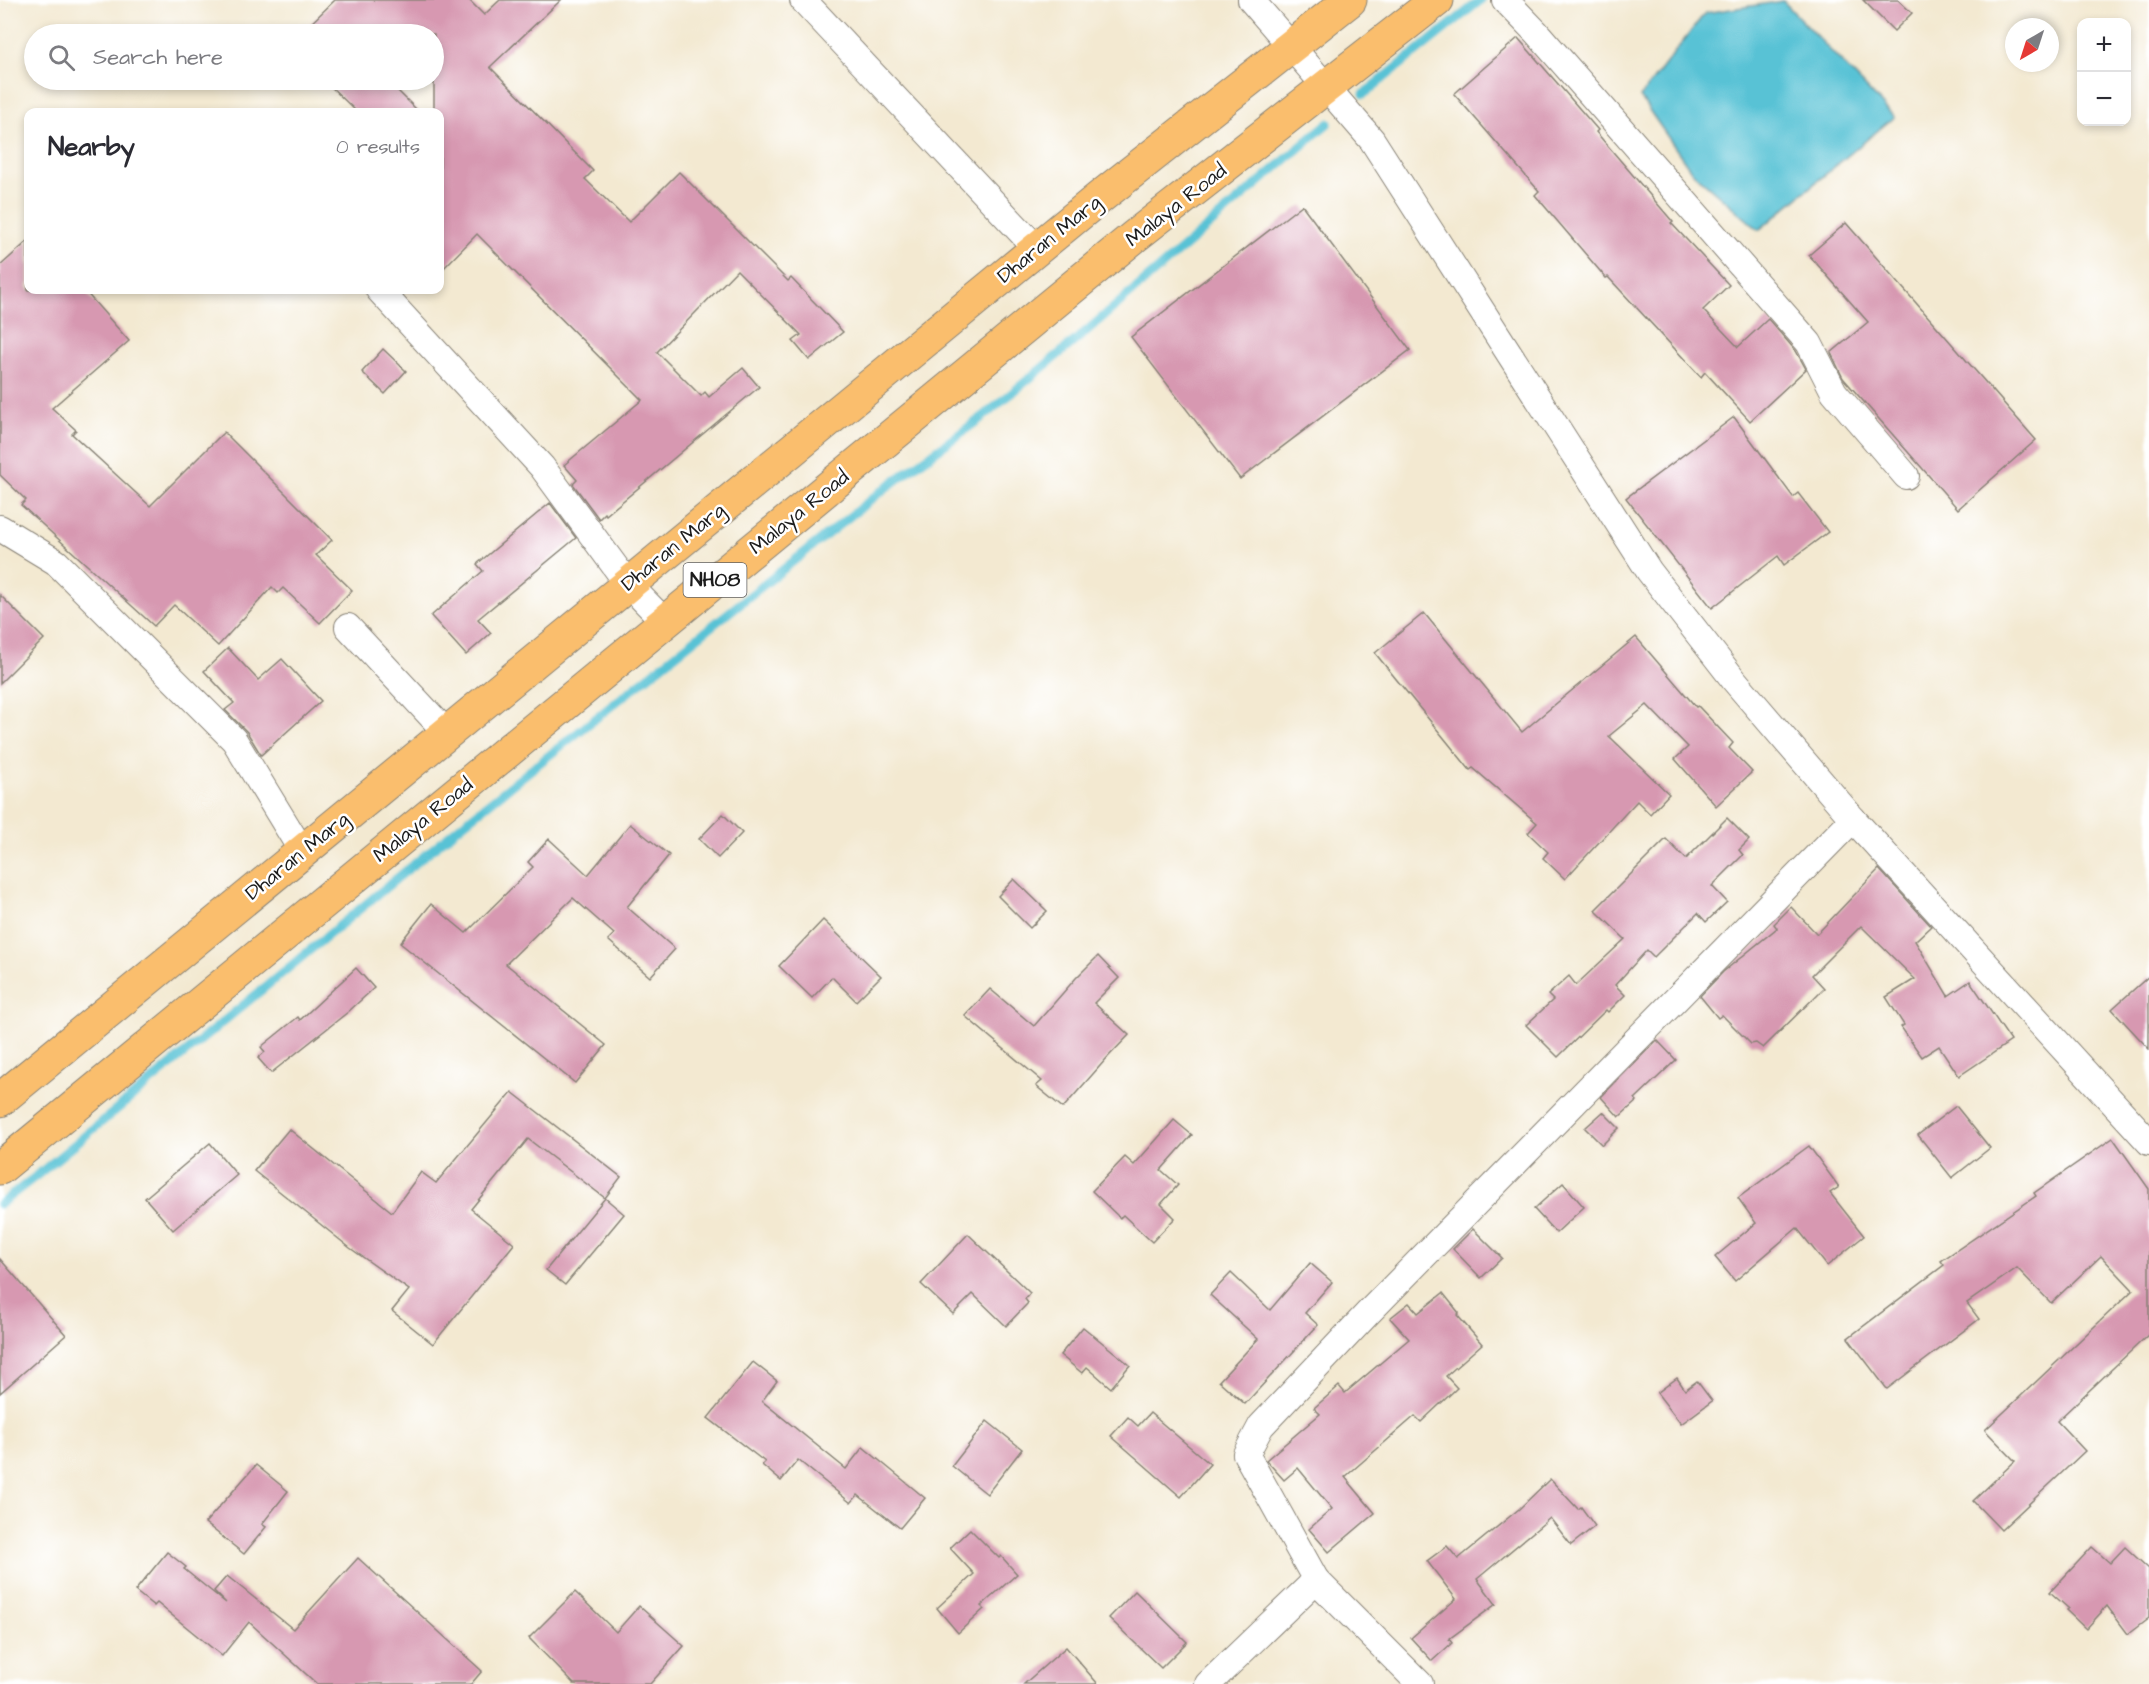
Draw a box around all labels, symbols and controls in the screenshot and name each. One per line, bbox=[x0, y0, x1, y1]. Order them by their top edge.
north arrow bbox=[2005, 18, 2059, 72]
map controls bbox=[2077, 18, 2131, 126]
button: + bbox=[2077, 18, 2131, 72]
search box bbox=[24, 24, 444, 90]
icon: search bbox=[45, 41, 78, 74]
text: Search here bbox=[93, 42, 223, 73]
button: − bbox=[2077, 72, 2131, 126]
text: Nearby bbox=[48, 129, 135, 165]
text: 0 results bbox=[336, 133, 420, 161]
street label: Malaya Road bbox=[1119, 156, 1234, 255]
street label: Dharan Marg bbox=[991, 188, 1109, 292]
street label: Malaya Road bbox=[743, 463, 857, 563]
street label: Dharan Marg bbox=[615, 496, 733, 600]
road number: NH08 bbox=[684, 563, 746, 597]
street label: Malaya Road bbox=[367, 771, 481, 871]
street label: Dharan Marg bbox=[239, 805, 357, 909]

